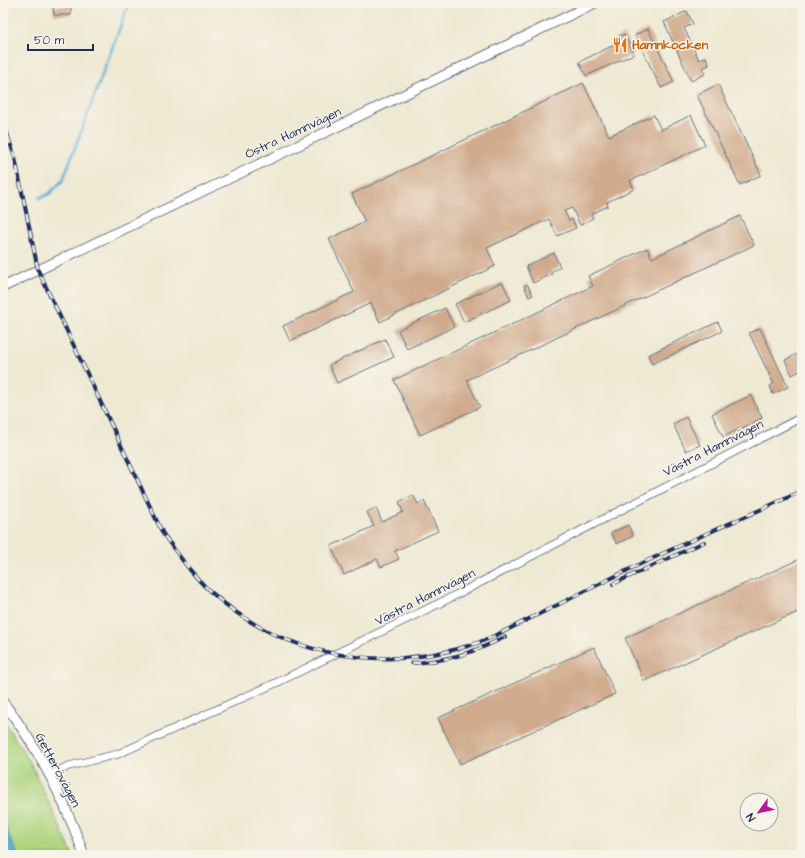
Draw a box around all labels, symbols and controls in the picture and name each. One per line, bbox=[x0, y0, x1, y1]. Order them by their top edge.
scale bar bbox=[28, 26, 93, 52]
text: 50 m bbox=[34, 32, 65, 49]
restaurant icon: Hamnkocken bbox=[611, 36, 629, 54]
place label: Hamnkocken bbox=[632, 36, 709, 54]
street label: Östra Hamnvägen bbox=[242, 103, 345, 164]
street label: Västra Hamnvägen bbox=[660, 415, 767, 482]
street label: Västra Hamnvägen bbox=[372, 564, 479, 631]
street label: Getterövägen bbox=[30, 730, 85, 811]
north arrow bbox=[739, 792, 779, 832]
text: N bbox=[743, 810, 759, 824]

